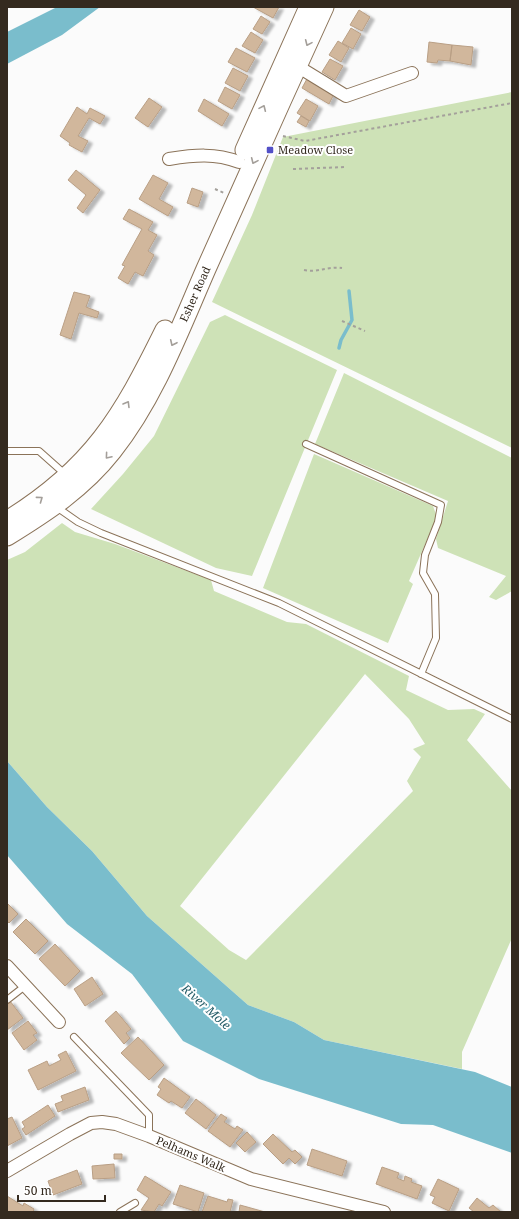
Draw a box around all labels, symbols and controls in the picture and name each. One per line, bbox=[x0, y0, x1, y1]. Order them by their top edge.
one-way arrow bbox=[305, 38, 313, 46]
one-way arrow bbox=[259, 105, 267, 112]
place label: Meadow Close bbox=[278, 142, 353, 157]
marker: Meadow Close bbox=[265, 145, 275, 155]
one-way arrow bbox=[251, 157, 259, 164]
street label: Esher Road bbox=[176, 263, 214, 324]
one-way arrow bbox=[170, 339, 178, 347]
one-way arrow bbox=[122, 401, 129, 408]
one-way arrow bbox=[106, 451, 113, 459]
one-way arrow bbox=[35, 497, 42, 504]
water label: River Mole bbox=[177, 979, 235, 1033]
street label: Pelhams Walk bbox=[154, 1132, 229, 1175]
scale bar bbox=[18, 1177, 105, 1203]
text: 50 m bbox=[24, 1182, 52, 1199]

